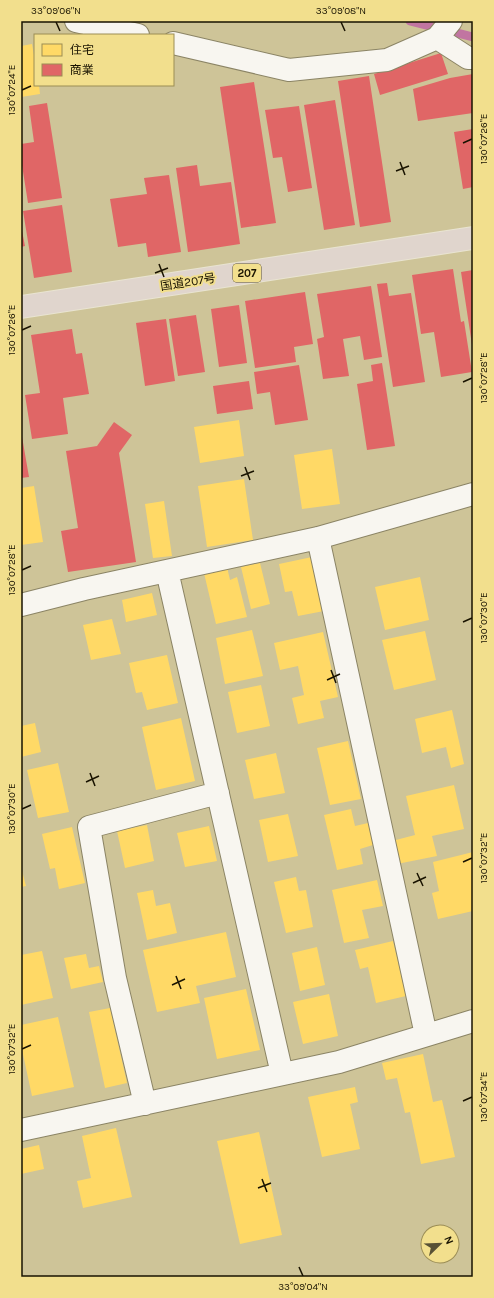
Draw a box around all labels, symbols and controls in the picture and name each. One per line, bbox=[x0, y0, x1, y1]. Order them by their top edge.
text: 33°09'06"N bbox=[31, 5, 81, 17]
text: 33°09'08"N bbox=[316, 5, 366, 17]
legend bbox=[34, 34, 174, 86]
text: 住宅 bbox=[70, 43, 94, 57]
text: 商業 bbox=[70, 63, 94, 77]
text: 130°07'24"E bbox=[6, 65, 18, 115]
text: 130°07'26"E bbox=[478, 114, 490, 164]
road number: 207 bbox=[233, 264, 261, 282]
street label: 国道207号 bbox=[159, 271, 217, 293]
text: 130°07'26"E bbox=[6, 305, 18, 355]
text: 130°07'28"E bbox=[478, 352, 490, 404]
text: 130°07'28"E bbox=[6, 544, 18, 596]
text: 130°07'30"E bbox=[478, 592, 490, 644]
text: 130°07'30"E bbox=[6, 783, 18, 835]
text: 130°07'32"E bbox=[478, 833, 490, 883]
text: 130°07'32"E bbox=[6, 1024, 18, 1074]
text: 130°07'34"E bbox=[478, 1072, 490, 1122]
north arrow bbox=[420, 1224, 460, 1264]
text: N bbox=[441, 1234, 456, 1246]
text: 33°09'04"N bbox=[278, 1281, 328, 1293]

